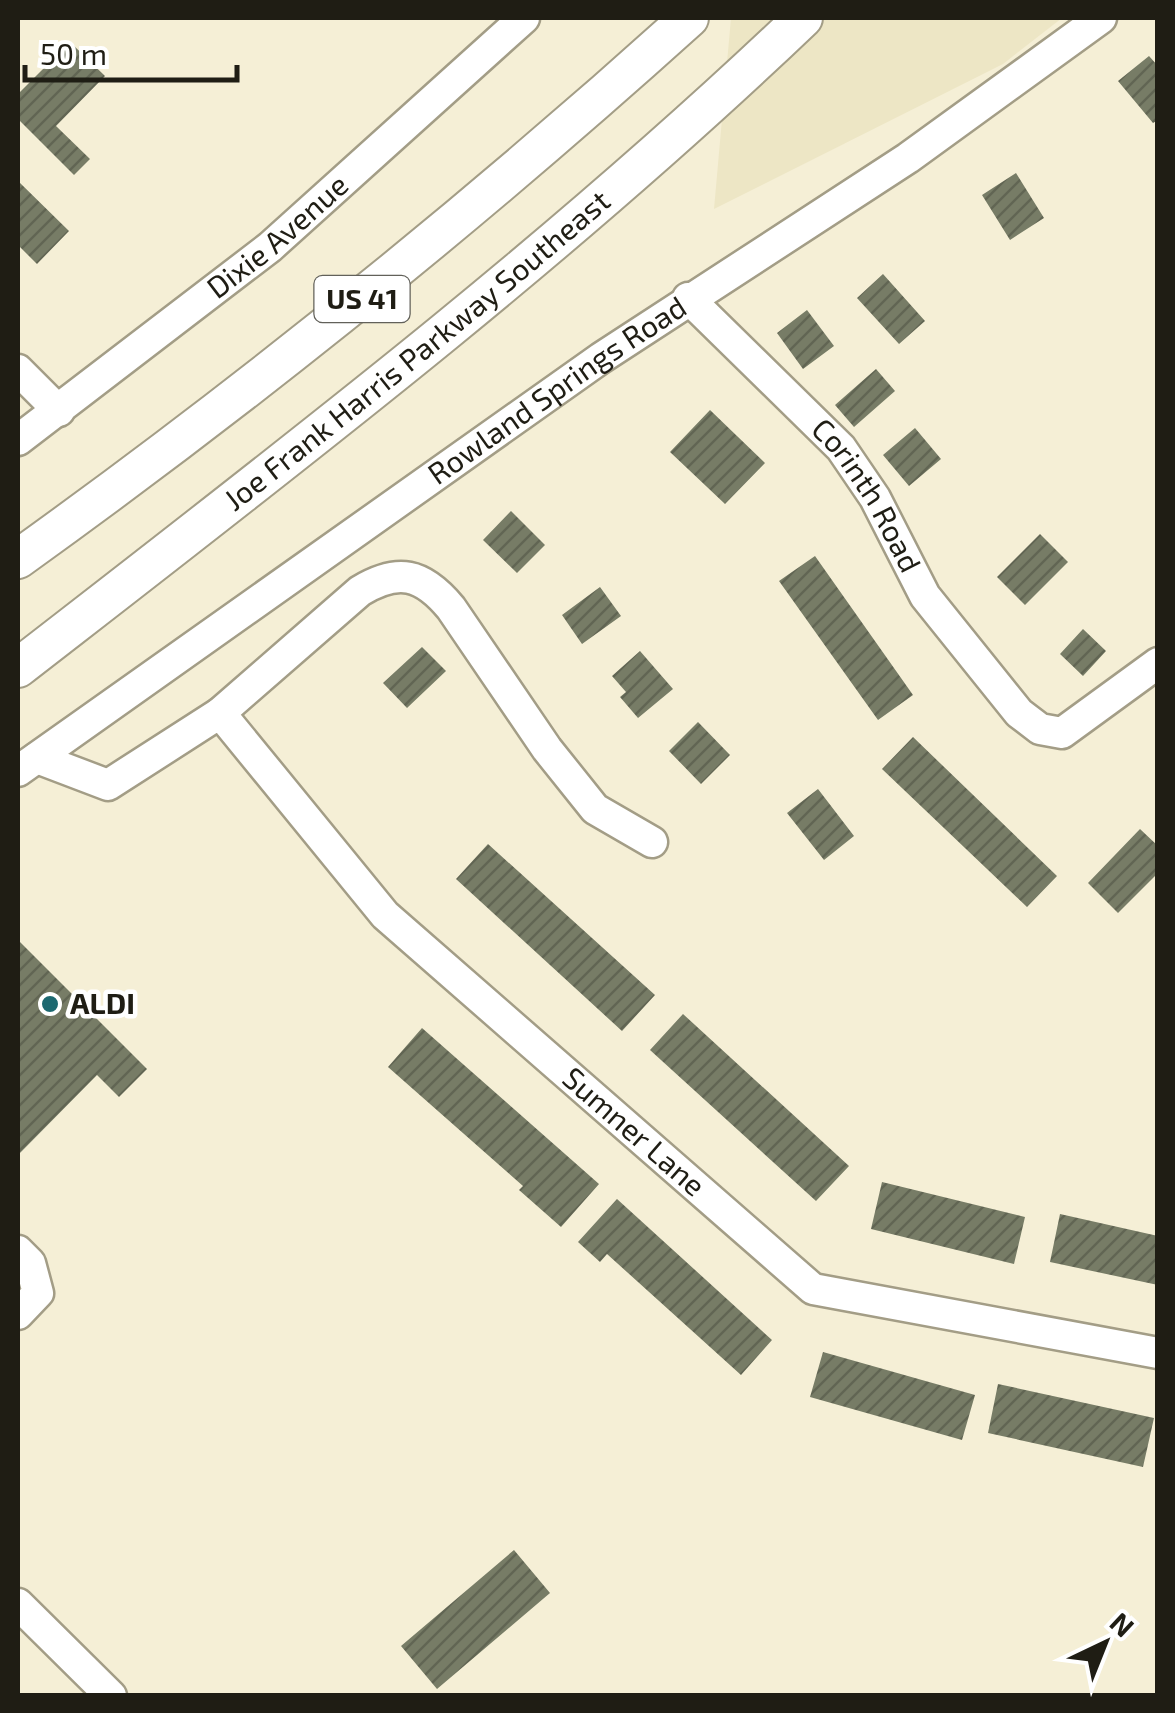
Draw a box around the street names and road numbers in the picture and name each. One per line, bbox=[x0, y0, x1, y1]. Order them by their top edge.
street label: Dixie Avenue bbox=[199, 166, 354, 305]
street label: Joe Frank Harris Parkway Southeast bbox=[216, 182, 616, 517]
road number: US 41 bbox=[314, 276, 410, 322]
street label: Rowland Springs Road bbox=[420, 288, 692, 491]
street label: Corinth Road bbox=[805, 410, 930, 578]
street label: Sumner Lane bbox=[556, 1059, 713, 1203]

